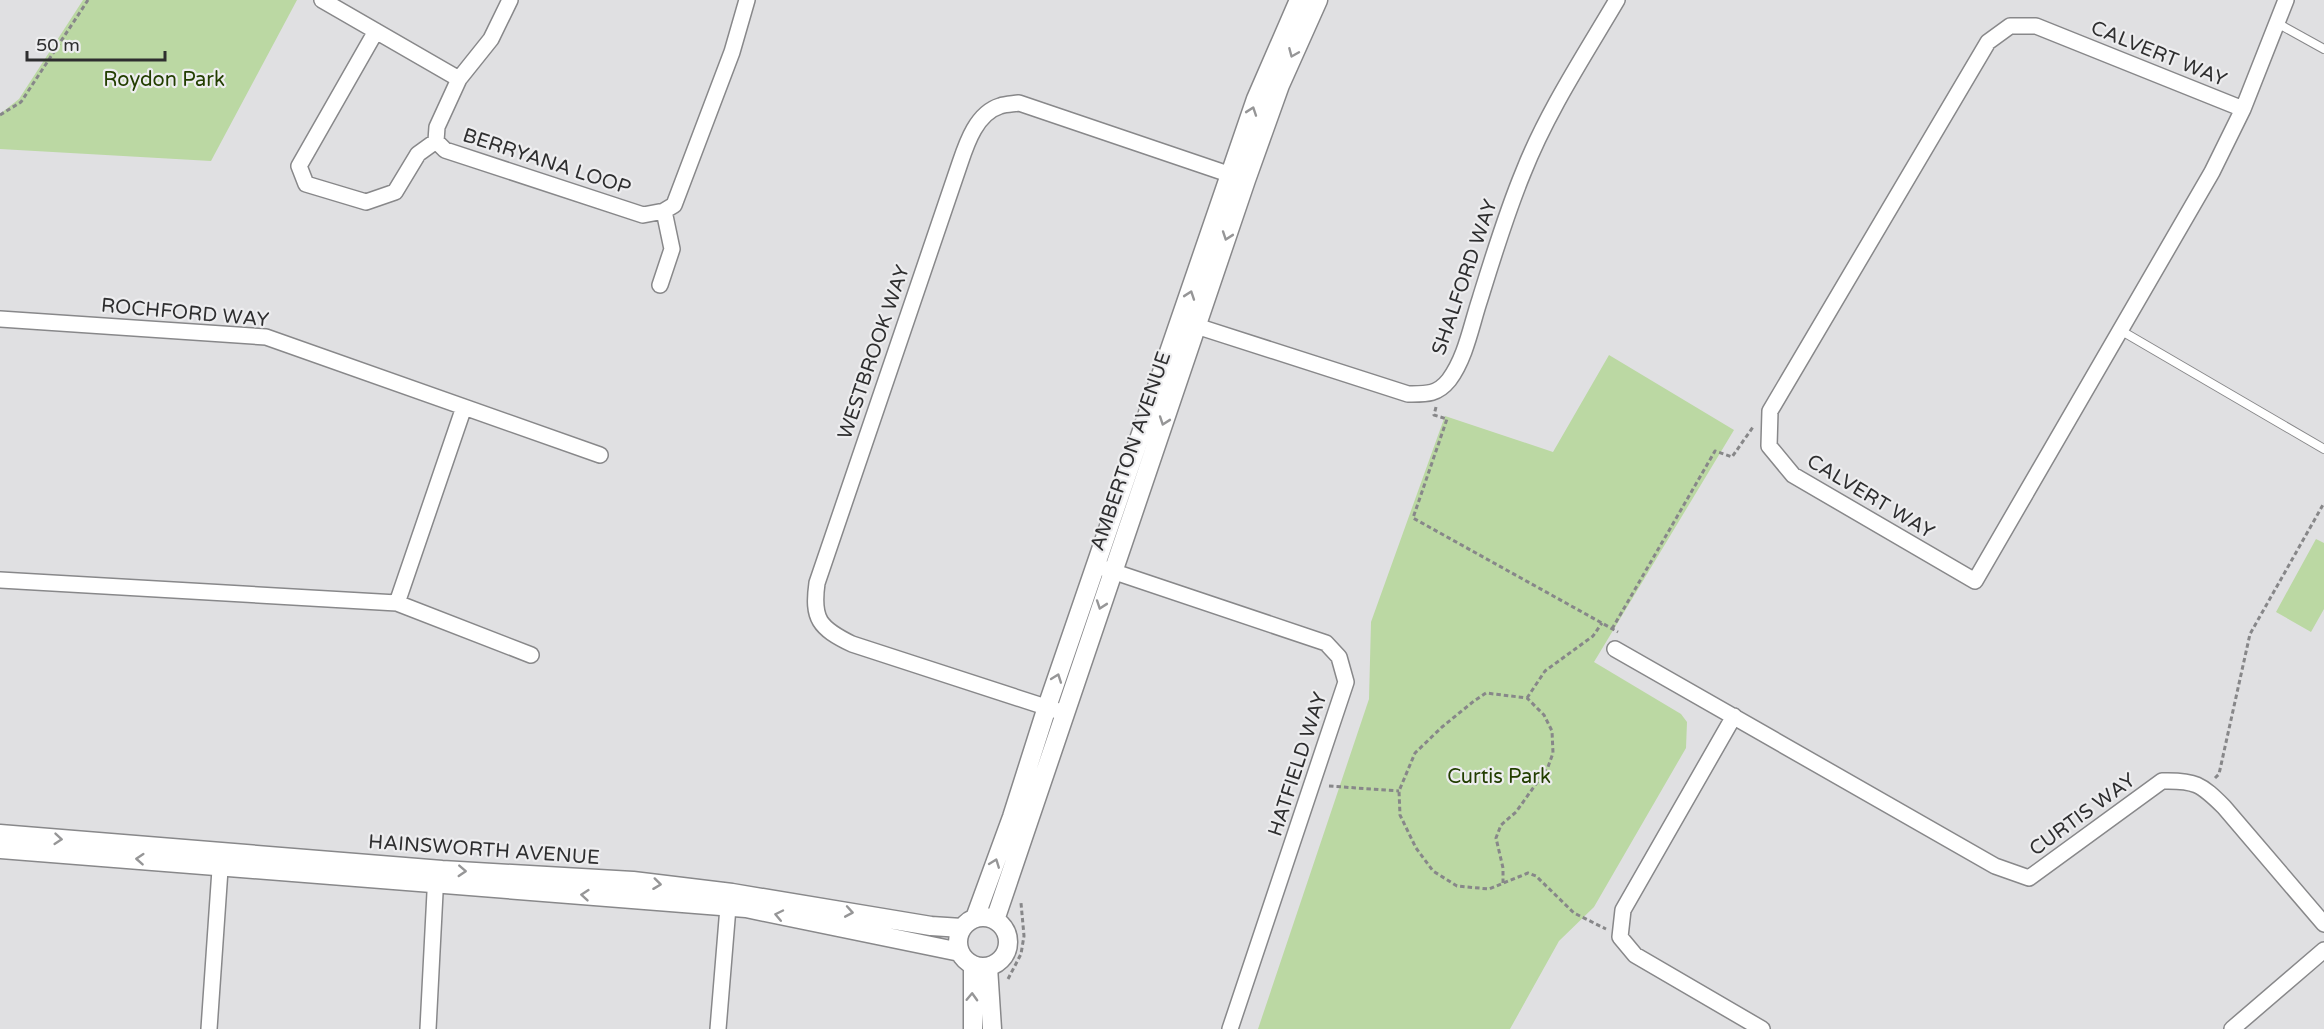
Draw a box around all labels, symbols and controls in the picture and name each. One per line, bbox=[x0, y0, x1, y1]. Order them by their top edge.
street label: CALVERT WAY bbox=[2087, 16, 2230, 92]
scale bar bbox=[27, 24, 165, 62]
text: 50 m bbox=[36, 34, 80, 56]
one-way arrow bbox=[1289, 47, 1301, 58]
park label: Roydon Park bbox=[103, 68, 225, 92]
one-way arrow bbox=[1245, 106, 1258, 117]
street label: BERRYANA LOOP bbox=[460, 123, 634, 200]
street label: SHALFORD WAY bbox=[1427, 196, 1503, 358]
one-way arrow bbox=[1222, 230, 1234, 241]
street label: WESTBROOK WAY bbox=[833, 262, 915, 443]
one-way arrow bbox=[1182, 290, 1195, 301]
street label: ROCHFORD WAY bbox=[100, 294, 270, 332]
street label: AMBERTON AVENUE bbox=[1086, 349, 1176, 554]
one-way arrow bbox=[1159, 415, 1172, 426]
street label: CALVERT WAY bbox=[1802, 449, 1939, 544]
one-way arrow bbox=[1096, 599, 1108, 610]
one-way arrow bbox=[1049, 673, 1062, 684]
street label: HATFIELD WAY bbox=[1263, 689, 1333, 839]
park label: Curtis Park bbox=[1447, 765, 1551, 789]
street label: CURTIS WAY bbox=[2025, 768, 2141, 861]
street label: HAINSWORTH AVENUE bbox=[367, 830, 600, 870]
one-way arrow bbox=[54, 832, 63, 845]
one-way arrow bbox=[135, 853, 144, 866]
one-way arrow bbox=[988, 858, 1000, 869]
one-way arrow bbox=[458, 865, 467, 878]
one-way arrow bbox=[652, 877, 661, 890]
one-way arrow bbox=[581, 889, 590, 902]
one-way arrow bbox=[845, 906, 854, 918]
one-way arrow bbox=[775, 909, 785, 922]
one-way arrow bbox=[966, 993, 979, 1002]

